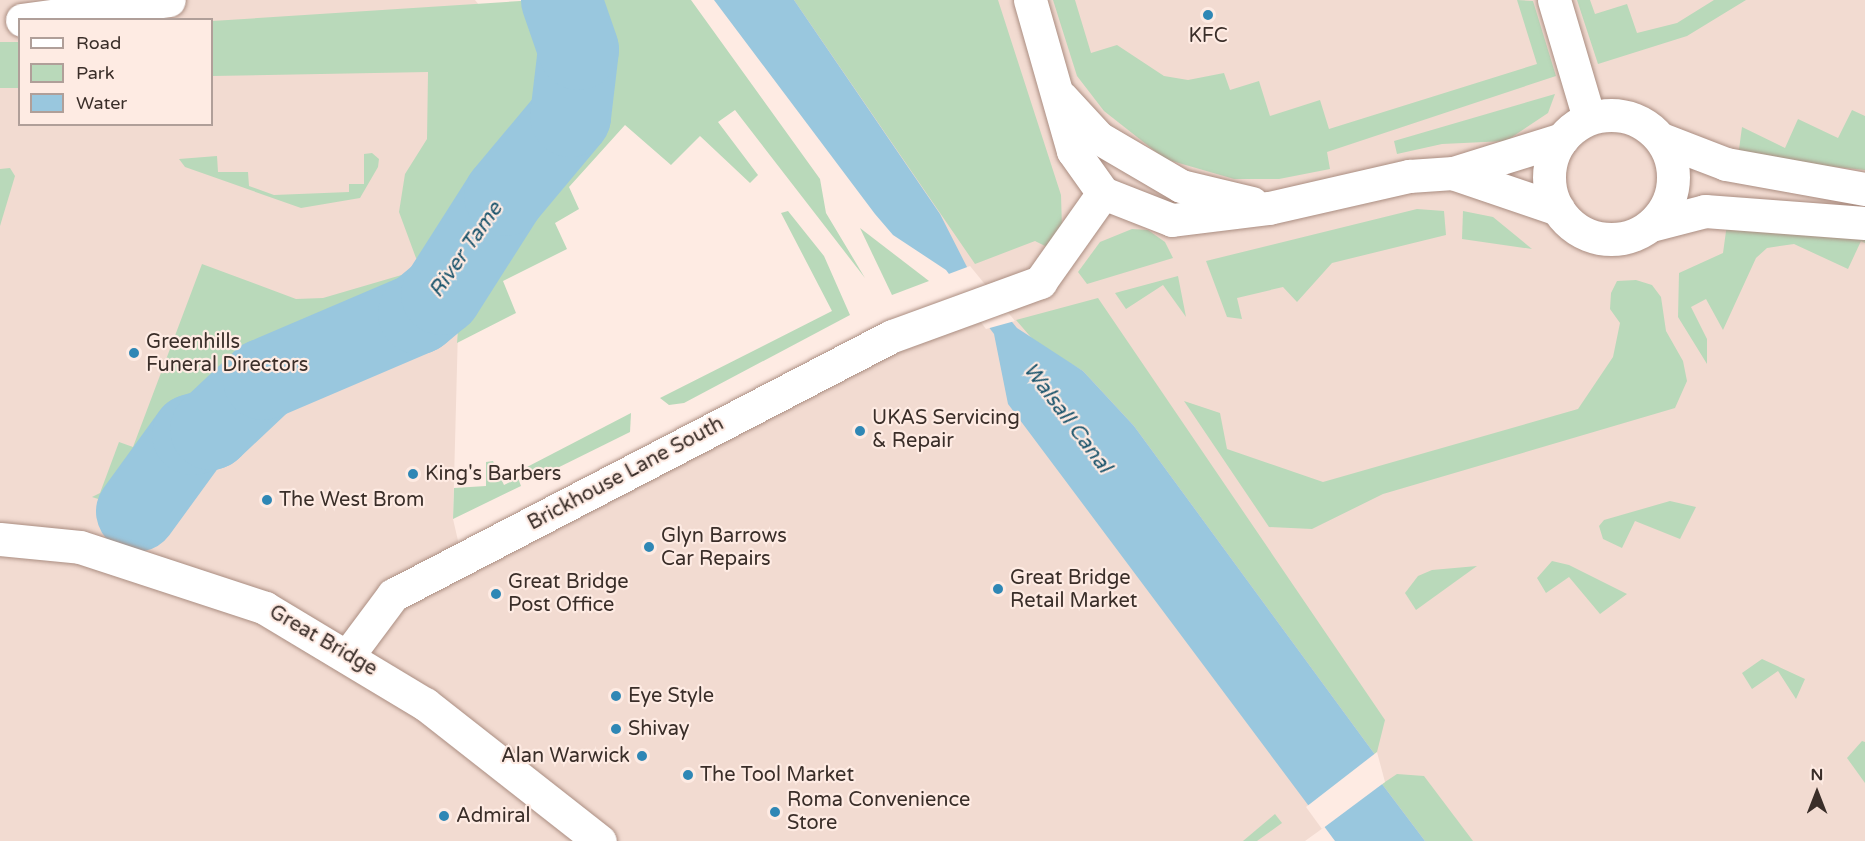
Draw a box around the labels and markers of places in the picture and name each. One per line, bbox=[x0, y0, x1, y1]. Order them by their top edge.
marker: KFC bbox=[1201, 8, 1215, 22]
place label: KFC bbox=[1188, 24, 1228, 48]
place label: Greenhills Funeral Directors bbox=[146, 330, 308, 377]
marker: Greenhills Funeral Directors bbox=[127, 346, 141, 360]
place label: UKAS Servicing & Repair bbox=[872, 407, 1020, 454]
marker: UKAS Servicing & Repair bbox=[853, 424, 867, 438]
place label: King's Barbers bbox=[425, 462, 561, 486]
marker: King's Barbers bbox=[406, 467, 420, 481]
place label: The West Brom bbox=[279, 488, 424, 512]
marker: The West Brom bbox=[260, 493, 274, 507]
place label: Glyn Barrows Car Repairs bbox=[661, 524, 787, 571]
marker: Glyn Barrows Car Repairs bbox=[642, 540, 656, 554]
place label: Great Bridge Retail Market bbox=[1010, 566, 1137, 613]
place label: Great Bridge Post Office bbox=[508, 570, 629, 617]
marker: Great Bridge Retail Market bbox=[991, 582, 1005, 596]
marker: Great Bridge Post Office bbox=[489, 587, 503, 601]
place label: Eye Style bbox=[628, 684, 714, 708]
marker: Eye Style bbox=[609, 689, 623, 703]
place label: Shivay bbox=[628, 717, 690, 741]
marker: Shivay bbox=[609, 722, 623, 736]
place label: Alan Warwick bbox=[501, 744, 630, 768]
marker: Alan Warwick bbox=[635, 749, 649, 763]
place label: The Tool Market bbox=[700, 763, 854, 787]
marker: The Tool Market bbox=[681, 768, 695, 782]
place label: Roma Convenience Store bbox=[787, 789, 970, 836]
place label: Admiral bbox=[456, 804, 531, 828]
marker: Roma Convenience Store bbox=[768, 805, 782, 819]
marker: Admiral bbox=[437, 809, 451, 823]

